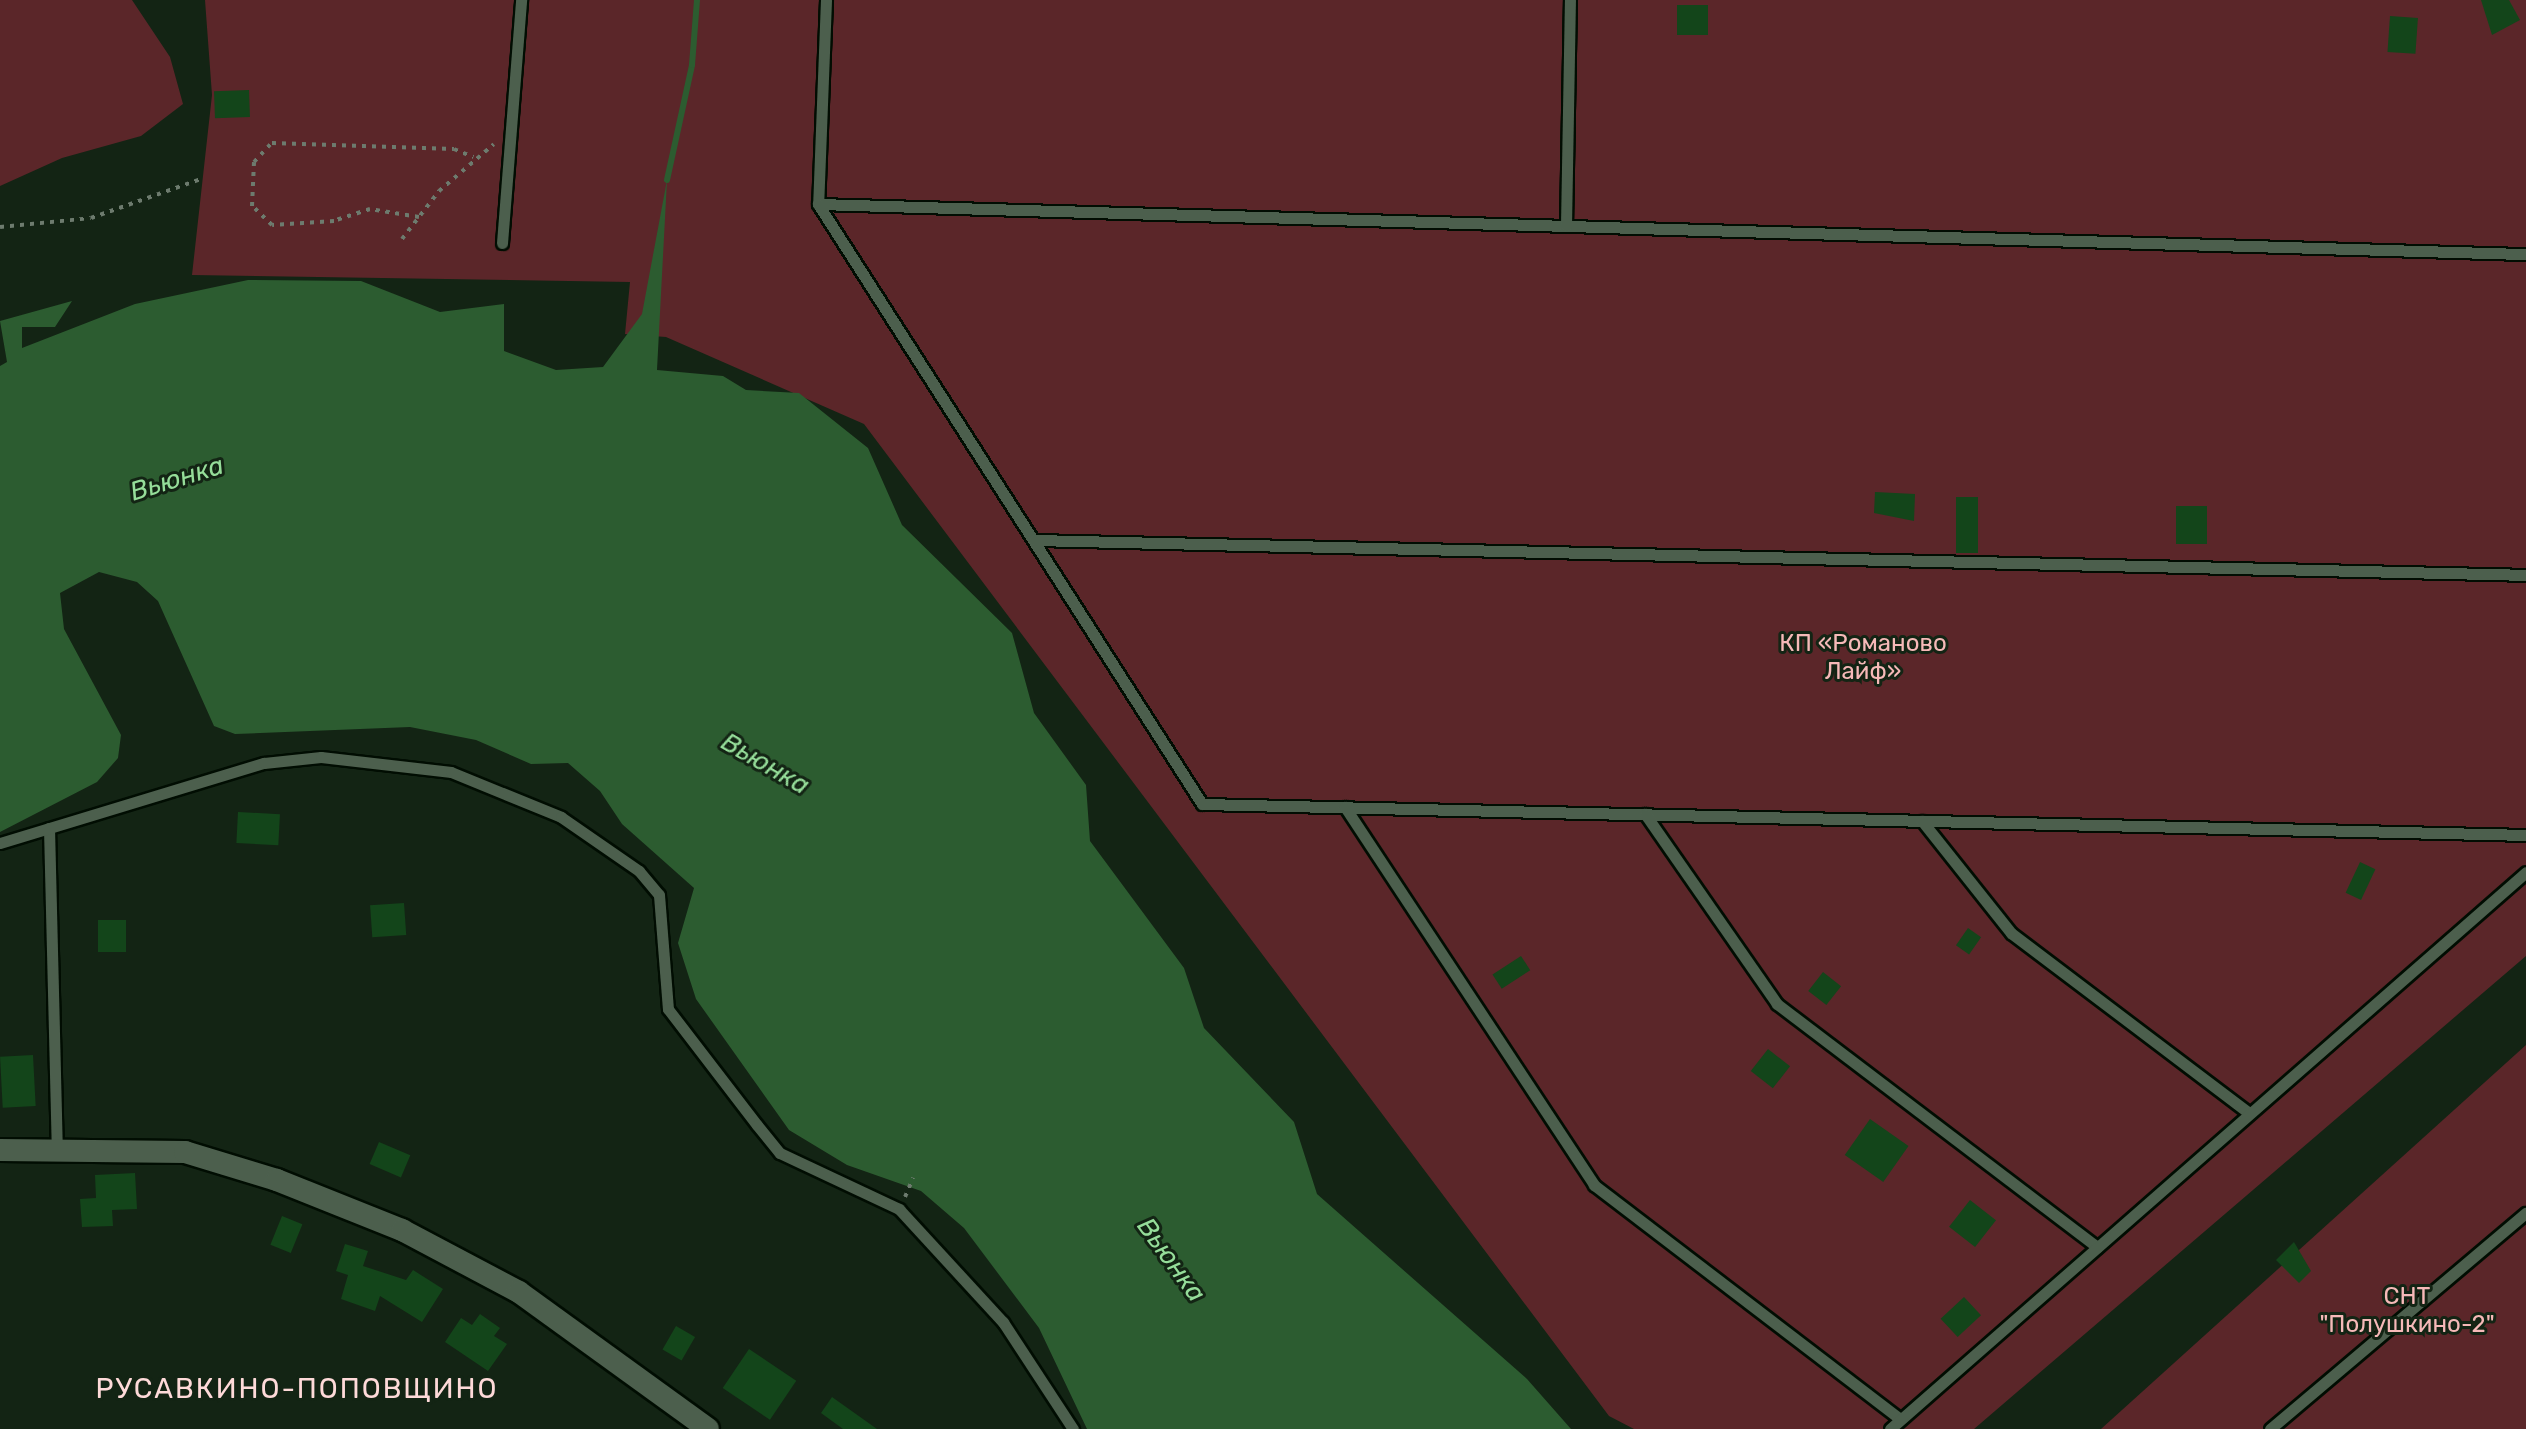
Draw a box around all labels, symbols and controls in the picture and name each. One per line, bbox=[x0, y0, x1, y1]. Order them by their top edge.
water label: Вьюнка bbox=[126, 450, 228, 508]
park label: КП «Романово Лайф» bbox=[1779, 630, 1947, 686]
water label: Вьюнка bbox=[716, 726, 814, 802]
water label: Вьюнка bbox=[1130, 1212, 1212, 1308]
park label: СНТ "Полушкино-2" bbox=[2319, 1283, 2495, 1339]
district label: РУСАВКИНО-ПОПОВЩИНО bbox=[96, 1372, 498, 1406]

